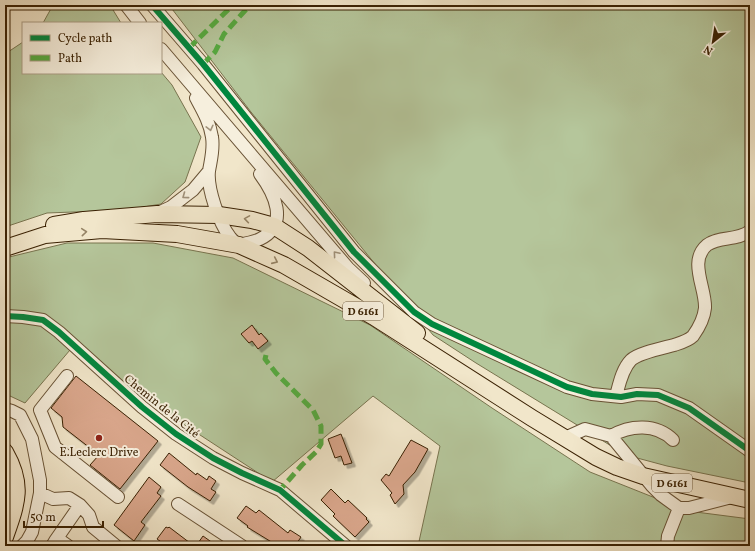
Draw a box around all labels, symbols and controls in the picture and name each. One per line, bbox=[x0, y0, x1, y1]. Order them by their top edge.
legend bbox=[22, 22, 162, 74]
north arrow bbox=[693, 22, 733, 62]
text: Cycle path bbox=[58, 31, 113, 47]
text: N bbox=[702, 41, 716, 58]
text: Path bbox=[58, 51, 82, 67]
one-way arrow bbox=[205, 125, 214, 132]
one-way arrow bbox=[183, 191, 190, 198]
one-way arrow bbox=[244, 215, 250, 224]
one-way arrow bbox=[81, 228, 87, 237]
one-way arrow bbox=[334, 252, 341, 259]
one-way arrow bbox=[270, 256, 278, 264]
road number: D 6161 bbox=[343, 302, 383, 320]
street label: Chemin de la Cité bbox=[120, 371, 203, 442]
marker: E.Leclerc Drive bbox=[94, 433, 104, 443]
place label: E.Leclerc Drive bbox=[60, 445, 139, 461]
road number: D 6161 bbox=[652, 474, 692, 492]
scale bar bbox=[24, 503, 103, 529]
text: 50 m bbox=[30, 510, 56, 526]

